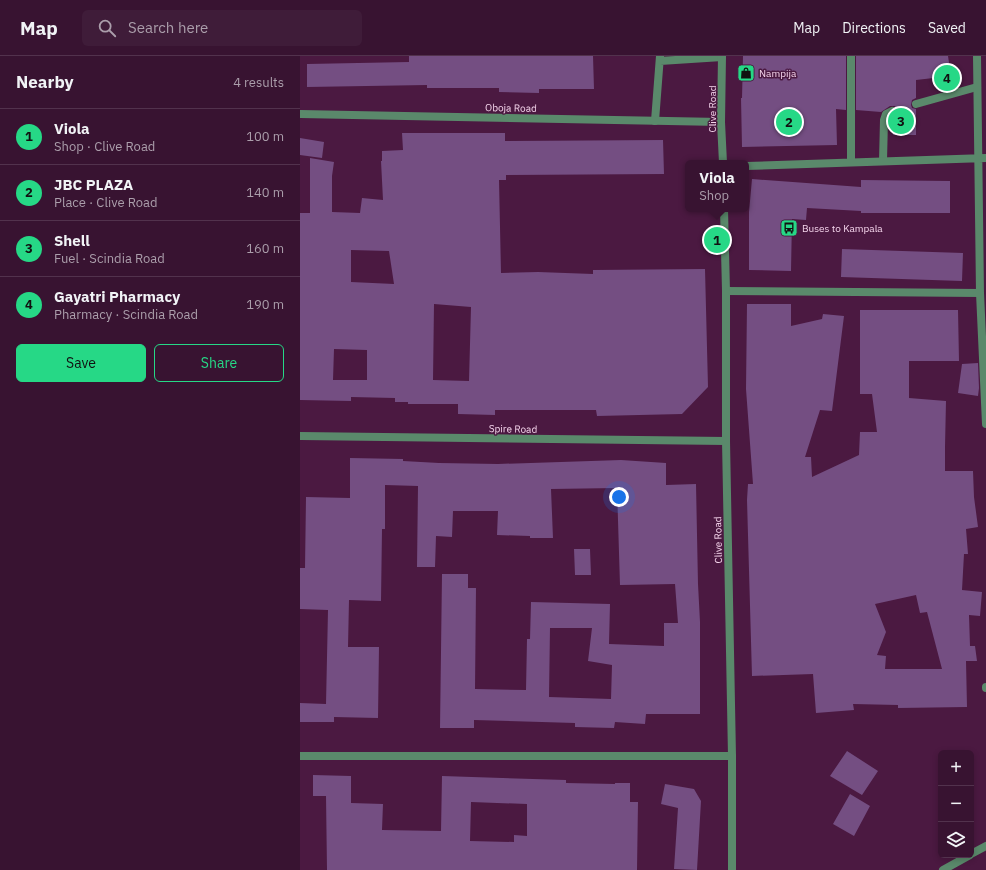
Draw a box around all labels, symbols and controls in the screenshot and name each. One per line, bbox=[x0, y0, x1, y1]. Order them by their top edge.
search box bbox=[82, 10, 362, 46]
text: Map bbox=[20, 16, 58, 40]
icon: search bbox=[96, 17, 118, 39]
text: Search here bbox=[128, 18, 208, 37]
text: Map bbox=[793, 19, 820, 37]
text: Directions bbox=[842, 19, 906, 37]
text: Saved bbox=[928, 19, 966, 37]
shop icon: Nampija bbox=[736, 63, 756, 83]
pin: 4 bbox=[934, 63, 960, 93]
place label: Nampija bbox=[759, 67, 797, 80]
text: Nearby bbox=[16, 71, 74, 93]
text: 4 results bbox=[233, 74, 284, 91]
street label: Clive Road bbox=[706, 85, 719, 133]
street label: Oboja Road bbox=[485, 101, 537, 115]
pin: 3 bbox=[888, 106, 914, 136]
pin: 2 bbox=[776, 107, 802, 137]
text: Viola bbox=[54, 119, 90, 138]
text: 1 bbox=[25, 128, 33, 145]
text: 100 m bbox=[246, 128, 284, 145]
text: Shop · Clive Road bbox=[54, 138, 155, 155]
popup bbox=[685, 160, 749, 212]
text: Viola bbox=[699, 168, 735, 187]
text: JBC PLAZA bbox=[54, 175, 133, 194]
text: 2 bbox=[25, 184, 33, 201]
text: 140 m bbox=[246, 184, 284, 201]
text: Shop bbox=[699, 187, 729, 204]
text: Place · Clive Road bbox=[54, 194, 158, 211]
bus stop icon: Buses to Kampala bbox=[779, 218, 799, 238]
place label: Buses to Kampala bbox=[802, 222, 883, 235]
pin: 1 bbox=[704, 225, 730, 255]
text: Shell bbox=[54, 231, 90, 250]
text: 3 bbox=[25, 240, 33, 257]
text: 160 m bbox=[246, 240, 284, 257]
text: Fuel · Scindia Road bbox=[54, 250, 165, 267]
text: Gayatri Pharmacy bbox=[54, 287, 180, 306]
text: 4 bbox=[25, 296, 33, 313]
text: 190 m bbox=[246, 296, 284, 313]
text: Pharmacy · Scindia Road bbox=[54, 306, 198, 323]
button: Save bbox=[16, 344, 146, 382]
button: Share bbox=[154, 344, 284, 382]
street label: Spire Road bbox=[489, 422, 537, 436]
your location bbox=[609, 487, 629, 507]
street label: Clive Road bbox=[711, 516, 725, 564]
map controls bbox=[938, 750, 974, 858]
button: + bbox=[938, 750, 974, 786]
button: − bbox=[938, 786, 974, 822]
button: layers bbox=[938, 822, 974, 858]

